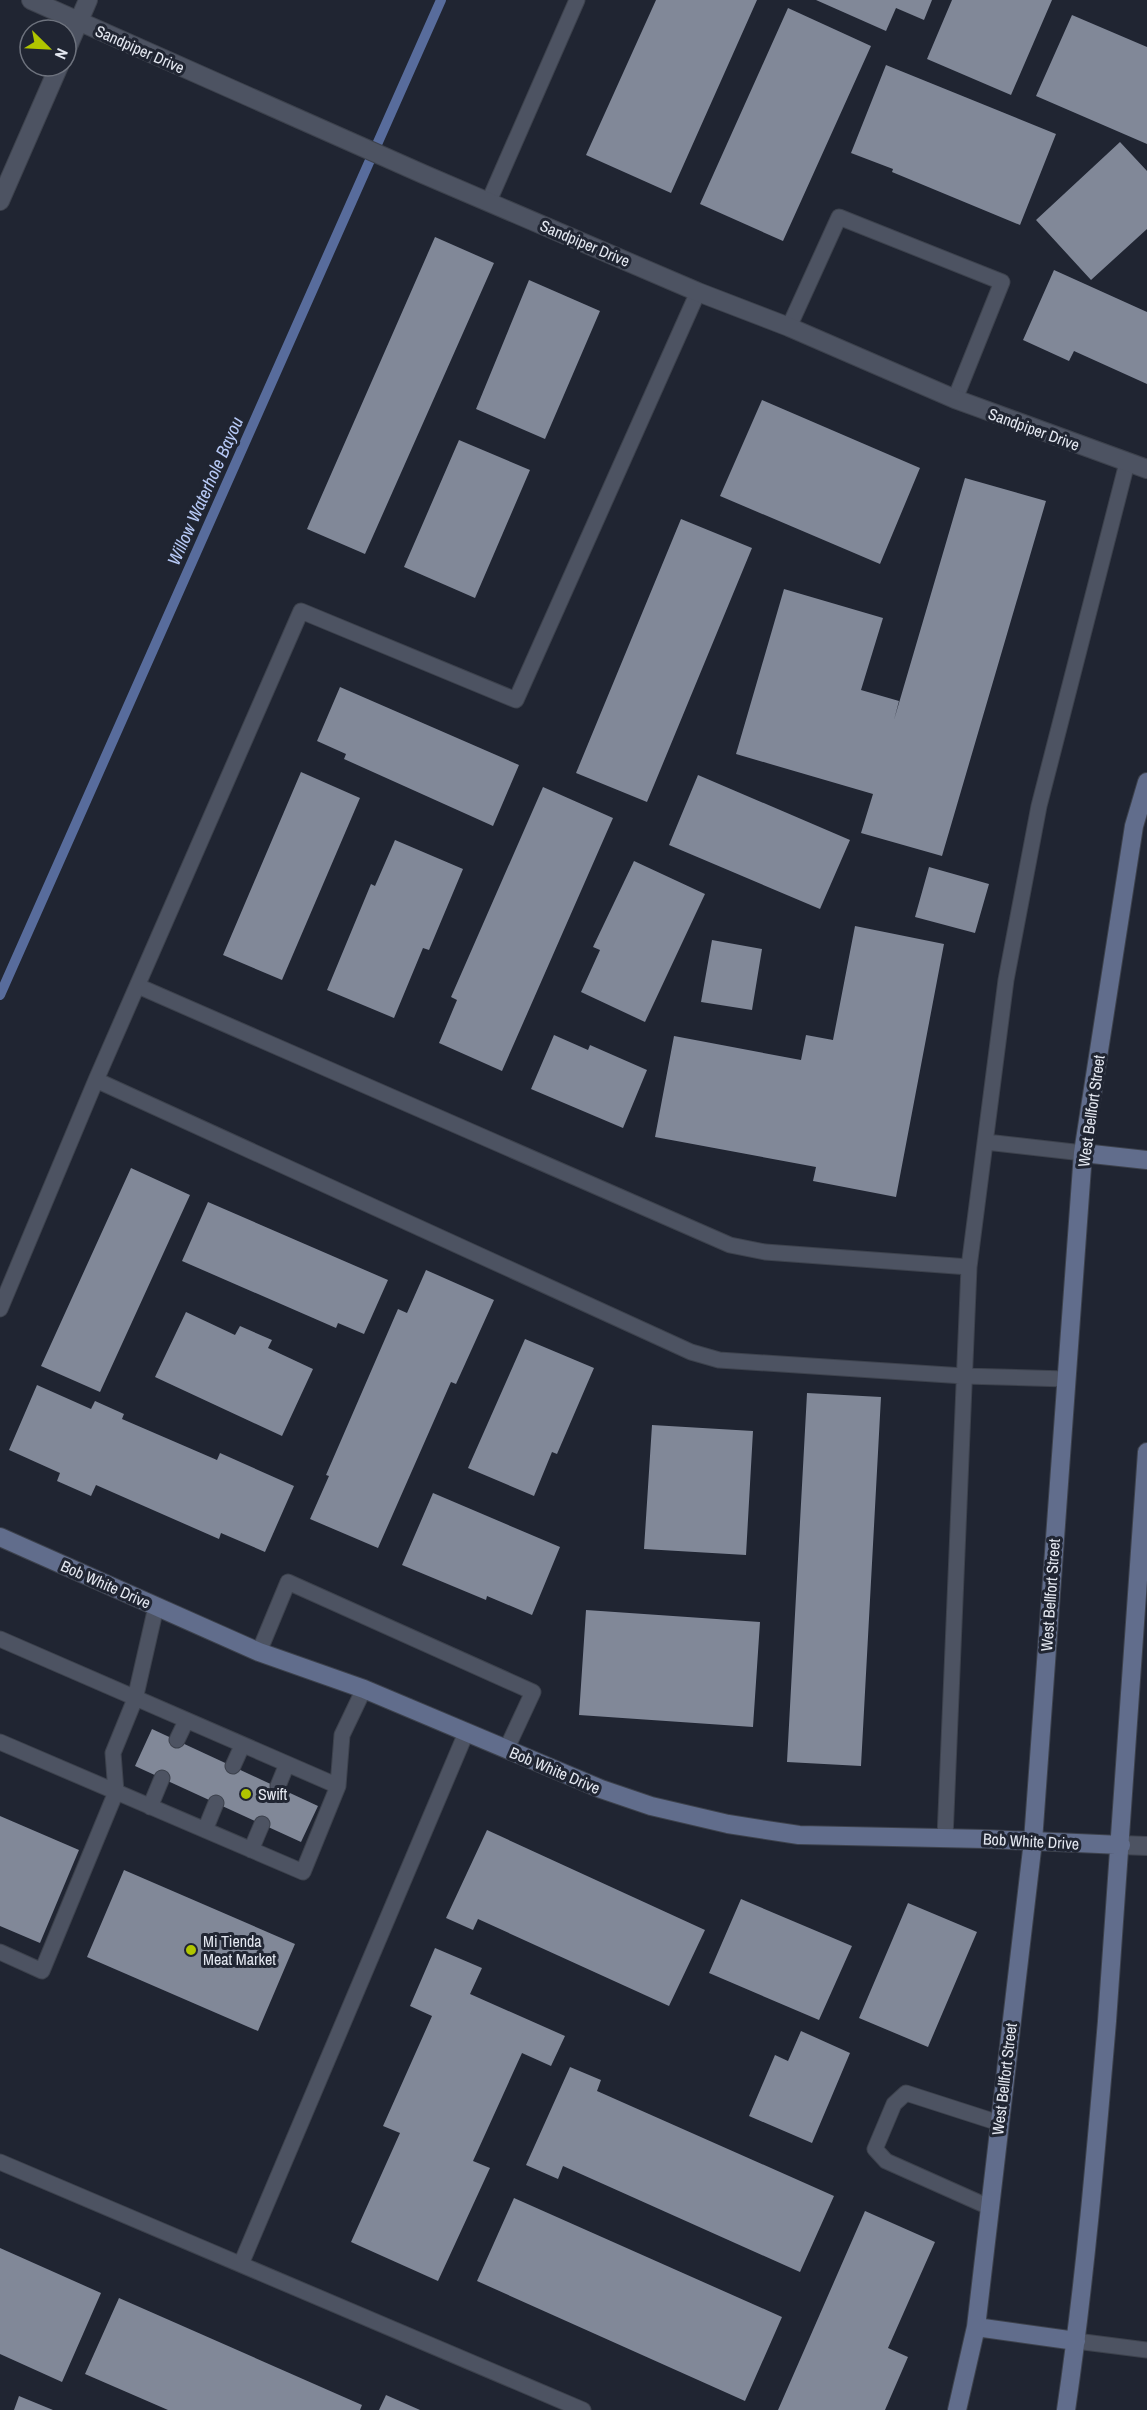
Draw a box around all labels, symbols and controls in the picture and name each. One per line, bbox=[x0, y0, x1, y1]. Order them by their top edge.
north arrow bbox=[18, 18, 78, 78]
street label: Sandpiper Drive bbox=[92, 20, 188, 78]
text: N bbox=[50, 45, 74, 63]
street label: Sandpiper Drive bbox=[537, 214, 633, 272]
street label: Sandpiper Drive bbox=[985, 402, 1083, 456]
water label: Willow Waterhole Bayou bbox=[161, 413, 249, 569]
street label: West Bellfort Street bbox=[1072, 1053, 1110, 1168]
street label: West Bellfort Street bbox=[1035, 1538, 1065, 1652]
street label: Bob White Drive bbox=[58, 1554, 154, 1614]
street label: Bob White Drive bbox=[506, 1741, 604, 1799]
place label: Swift bbox=[258, 1783, 288, 1805]
marker: Swift bbox=[239, 1787, 253, 1801]
street label: Bob White Drive bbox=[982, 1827, 1080, 1855]
place label: Mi Tienda Meat Market bbox=[203, 1930, 276, 1970]
marker: Mi Tienda Meat Market bbox=[184, 1943, 198, 1957]
street label: West Bellfort Street bbox=[986, 2021, 1022, 2136]

